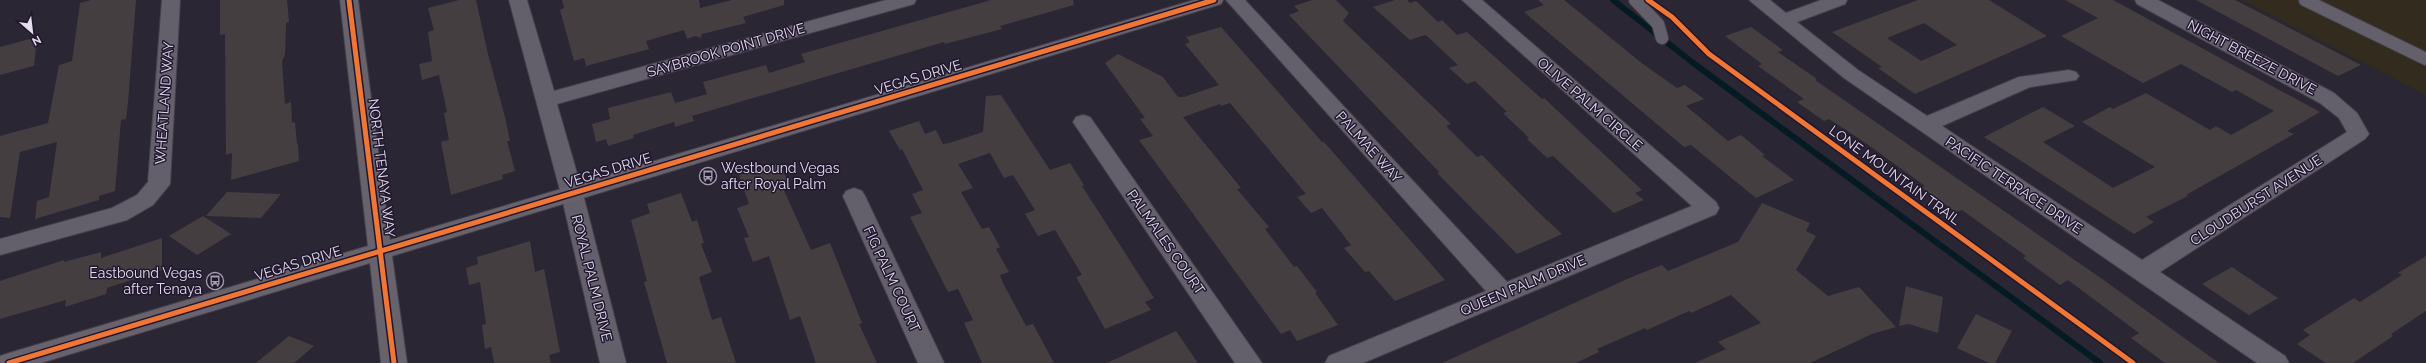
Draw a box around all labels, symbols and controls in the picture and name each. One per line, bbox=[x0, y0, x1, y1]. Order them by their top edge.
north arrow bbox=[12, 12, 52, 52]
street label: NIGHT BREEZE DRIVE bbox=[2185, 16, 2319, 98]
street label: SAYBROOK POINT DRIVE bbox=[645, 20, 807, 80]
text: N bbox=[30, 33, 43, 48]
street label: WHEATLAND WAY bbox=[152, 41, 176, 165]
street label: OLIVE PALM CIRCLE bbox=[1534, 54, 1646, 154]
street label: VEGAS DRIVE bbox=[873, 56, 963, 98]
street label: NORTH TENAYA WAY bbox=[366, 98, 398, 238]
street label: PALMAE WAY bbox=[1333, 108, 1405, 186]
street label: LONE MOUNTAIN TRAIL bbox=[1826, 122, 1964, 228]
street label: PACIFIC TERRACE DRIVE bbox=[1943, 133, 2085, 237]
street label: VEGAS DRIVE bbox=[563, 149, 653, 191]
street label: CLOUDBURST AVENUE bbox=[2187, 151, 2325, 249]
place label: Westbound Vegas after Royal Palm bbox=[721, 160, 840, 192]
bus stop icon: Westbound Vegas after Royal Palm bbox=[698, 166, 718, 186]
street label: PALMALES COURT bbox=[1124, 187, 1208, 298]
street label: ROYAL PALM DRIVE bbox=[569, 213, 615, 343]
street label: FIG PALM COURT bbox=[860, 224, 924, 335]
street label: VEGAS DRIVE bbox=[253, 242, 343, 284]
street label: QUEEN PALM DRIVE bbox=[1458, 251, 1588, 319]
place label: Eastbound Vegas after Tenaya bbox=[89, 265, 202, 297]
bus stop icon: Eastbound Vegas after Tenaya bbox=[205, 271, 225, 291]

